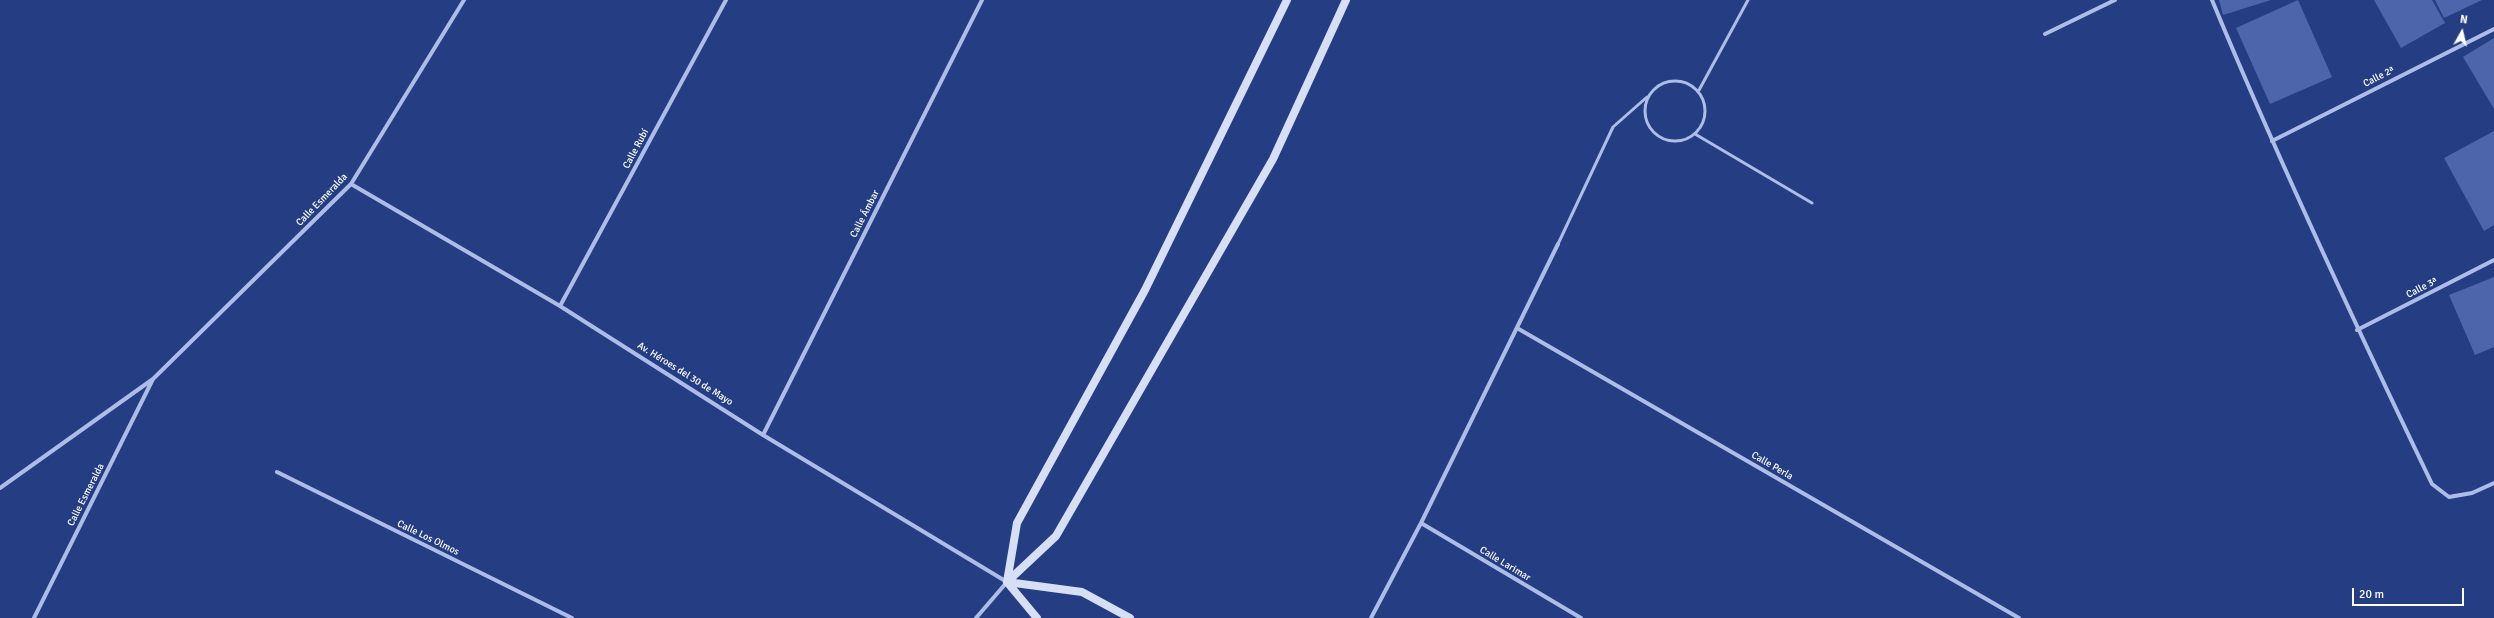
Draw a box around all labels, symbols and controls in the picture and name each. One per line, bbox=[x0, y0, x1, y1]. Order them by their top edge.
north arrow bbox=[2442, 12, 2482, 52]
text: N bbox=[2459, 13, 2468, 27]
street label: Calle 2ª bbox=[2361, 64, 2397, 90]
street label: Calle Rubí bbox=[621, 127, 651, 171]
street label: Calle Esmeralda bbox=[294, 171, 350, 229]
street label: Calle Ámbar bbox=[848, 188, 882, 240]
street label: Calle 3ª bbox=[2404, 275, 2440, 301]
street label: Av. Héroes del 30 de Mayo bbox=[635, 340, 735, 408]
street label: Calle Perla bbox=[1749, 449, 1795, 483]
street label: Calle Esmeralda bbox=[65, 462, 107, 528]
street label: Calle Los Olmos bbox=[395, 518, 461, 558]
street label: Calle Larimar bbox=[1477, 544, 1533, 584]
scale bar bbox=[2354, 580, 2466, 606]
text: 20 m bbox=[2359, 587, 2384, 602]

